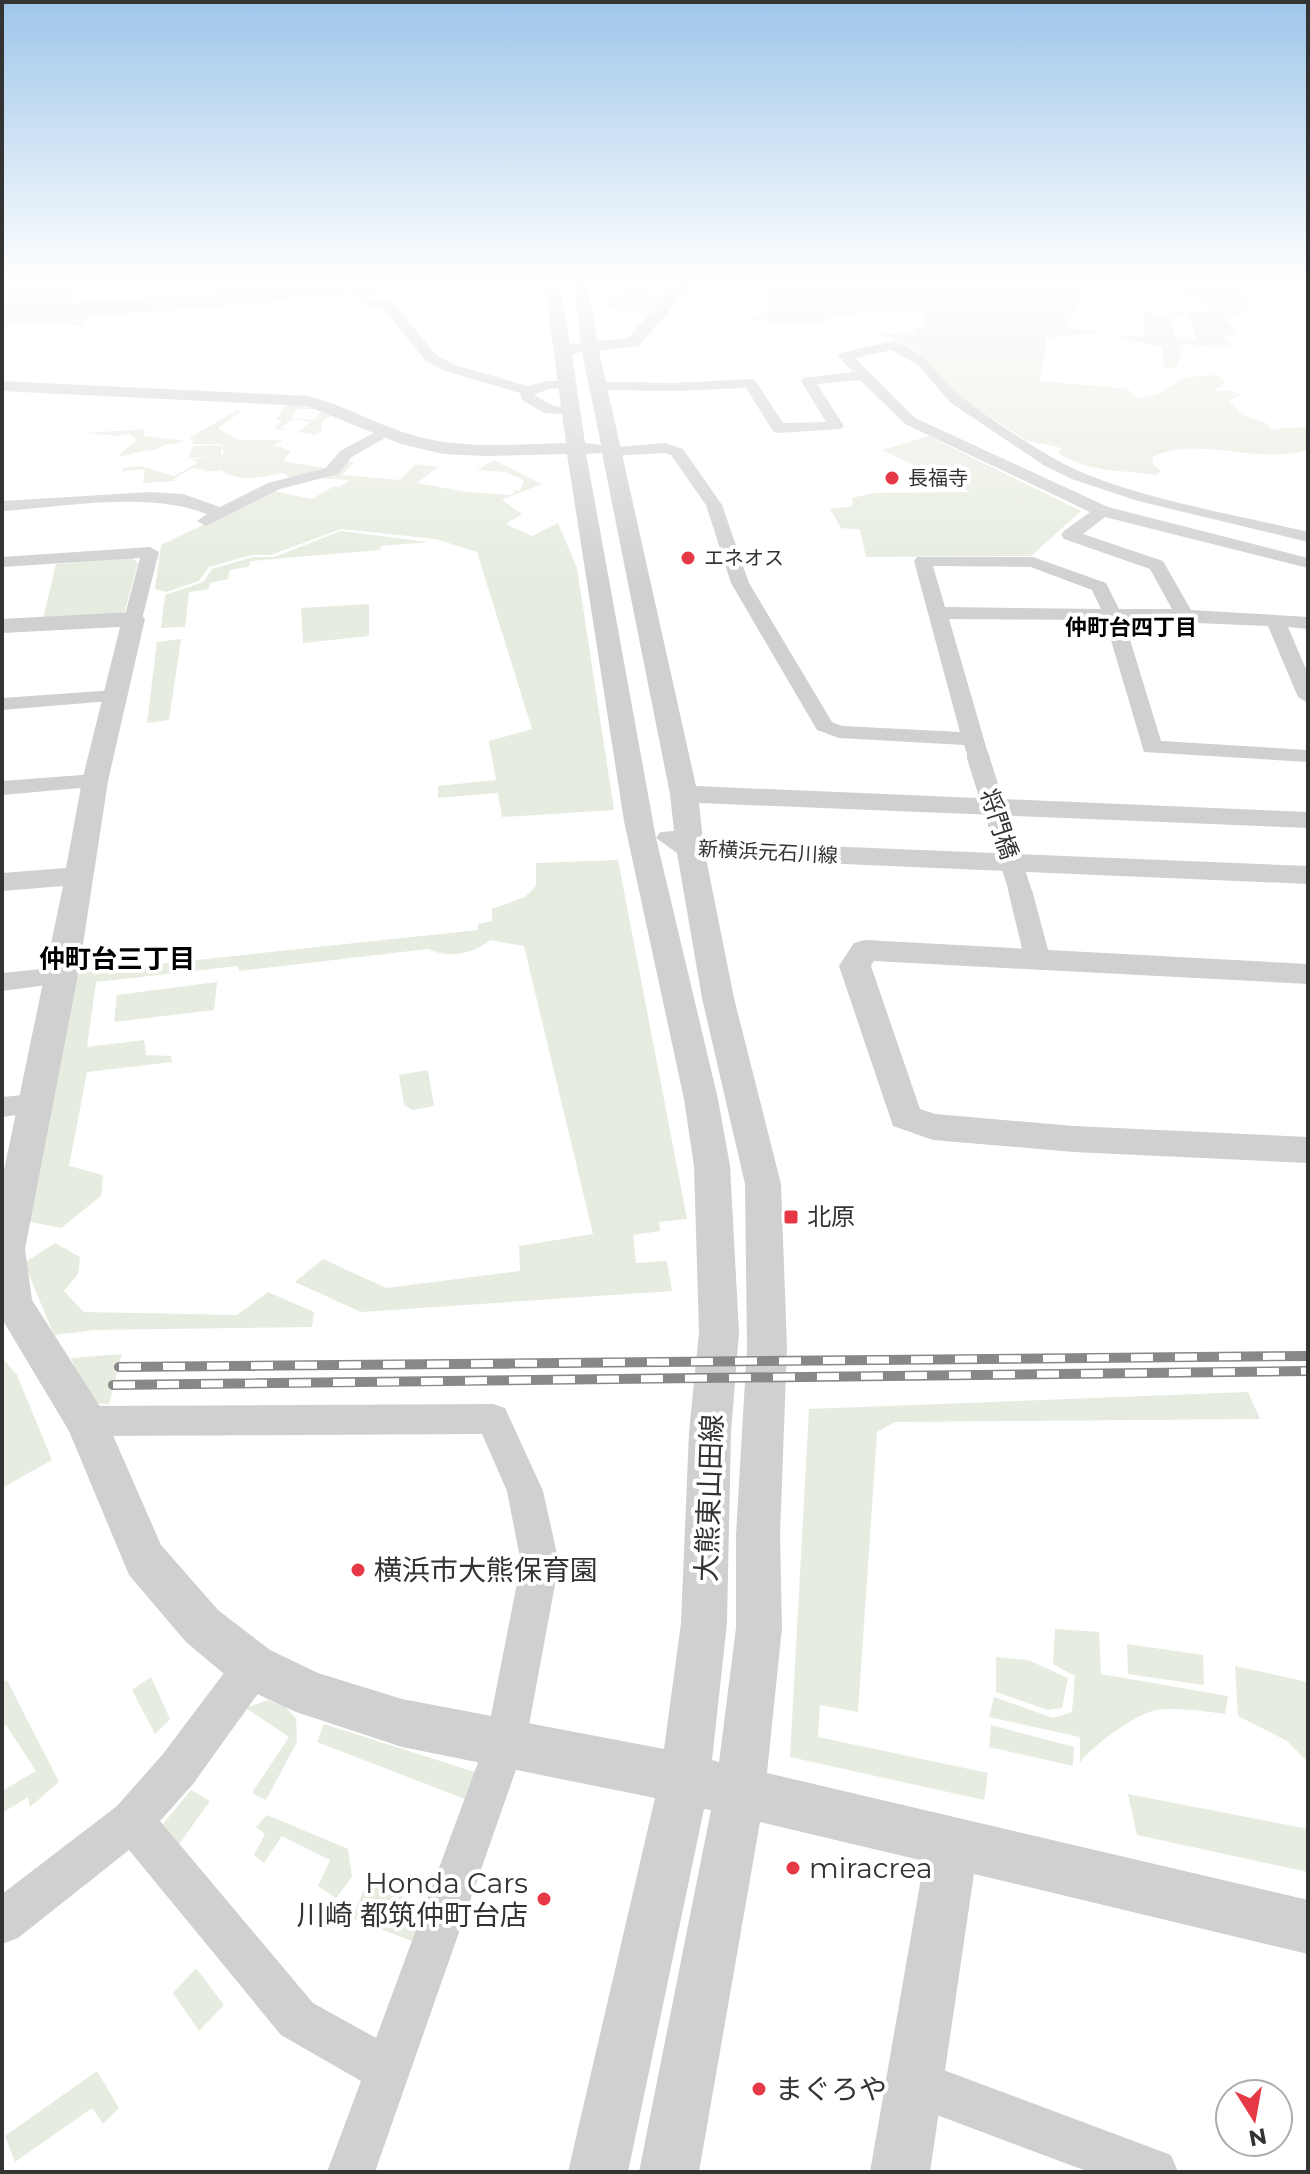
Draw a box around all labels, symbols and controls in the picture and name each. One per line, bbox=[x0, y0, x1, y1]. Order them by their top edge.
place label: 長福寺 bbox=[908, 466, 968, 490]
marker: 長福寺 bbox=[883, 469, 901, 487]
place label: エネオス bbox=[704, 546, 784, 570]
marker: エネオス bbox=[679, 549, 697, 567]
district label: 仲町台四丁目 bbox=[1065, 614, 1197, 641]
street label: 将門橋 bbox=[975, 785, 1024, 863]
street label: 新横浜元石川線 bbox=[697, 836, 839, 868]
district label: 仲町台三丁目 bbox=[39, 943, 195, 975]
place label: 北原 bbox=[807, 1202, 855, 1231]
marker: 北原 bbox=[782, 1208, 800, 1226]
street label: 大熊東山田線 bbox=[689, 1413, 729, 1583]
place label: 横浜市大熊保育園 bbox=[374, 1553, 598, 1587]
marker: 横浜市大熊保育園 bbox=[349, 1561, 367, 1579]
place label: miracrea bbox=[809, 1851, 933, 1885]
marker: miracrea bbox=[784, 1859, 802, 1877]
place label: Honda Cars 川崎 都筑仲町台店 bbox=[297, 1866, 528, 1932]
marker: Honda Cars 川崎 都筑仲町台店 bbox=[535, 1890, 553, 1908]
place label: まぐろや bbox=[775, 2072, 887, 2106]
north arrow bbox=[1214, 2078, 1294, 2158]
marker: まぐろや bbox=[750, 2080, 768, 2098]
text: N bbox=[1246, 2122, 1269, 2152]

